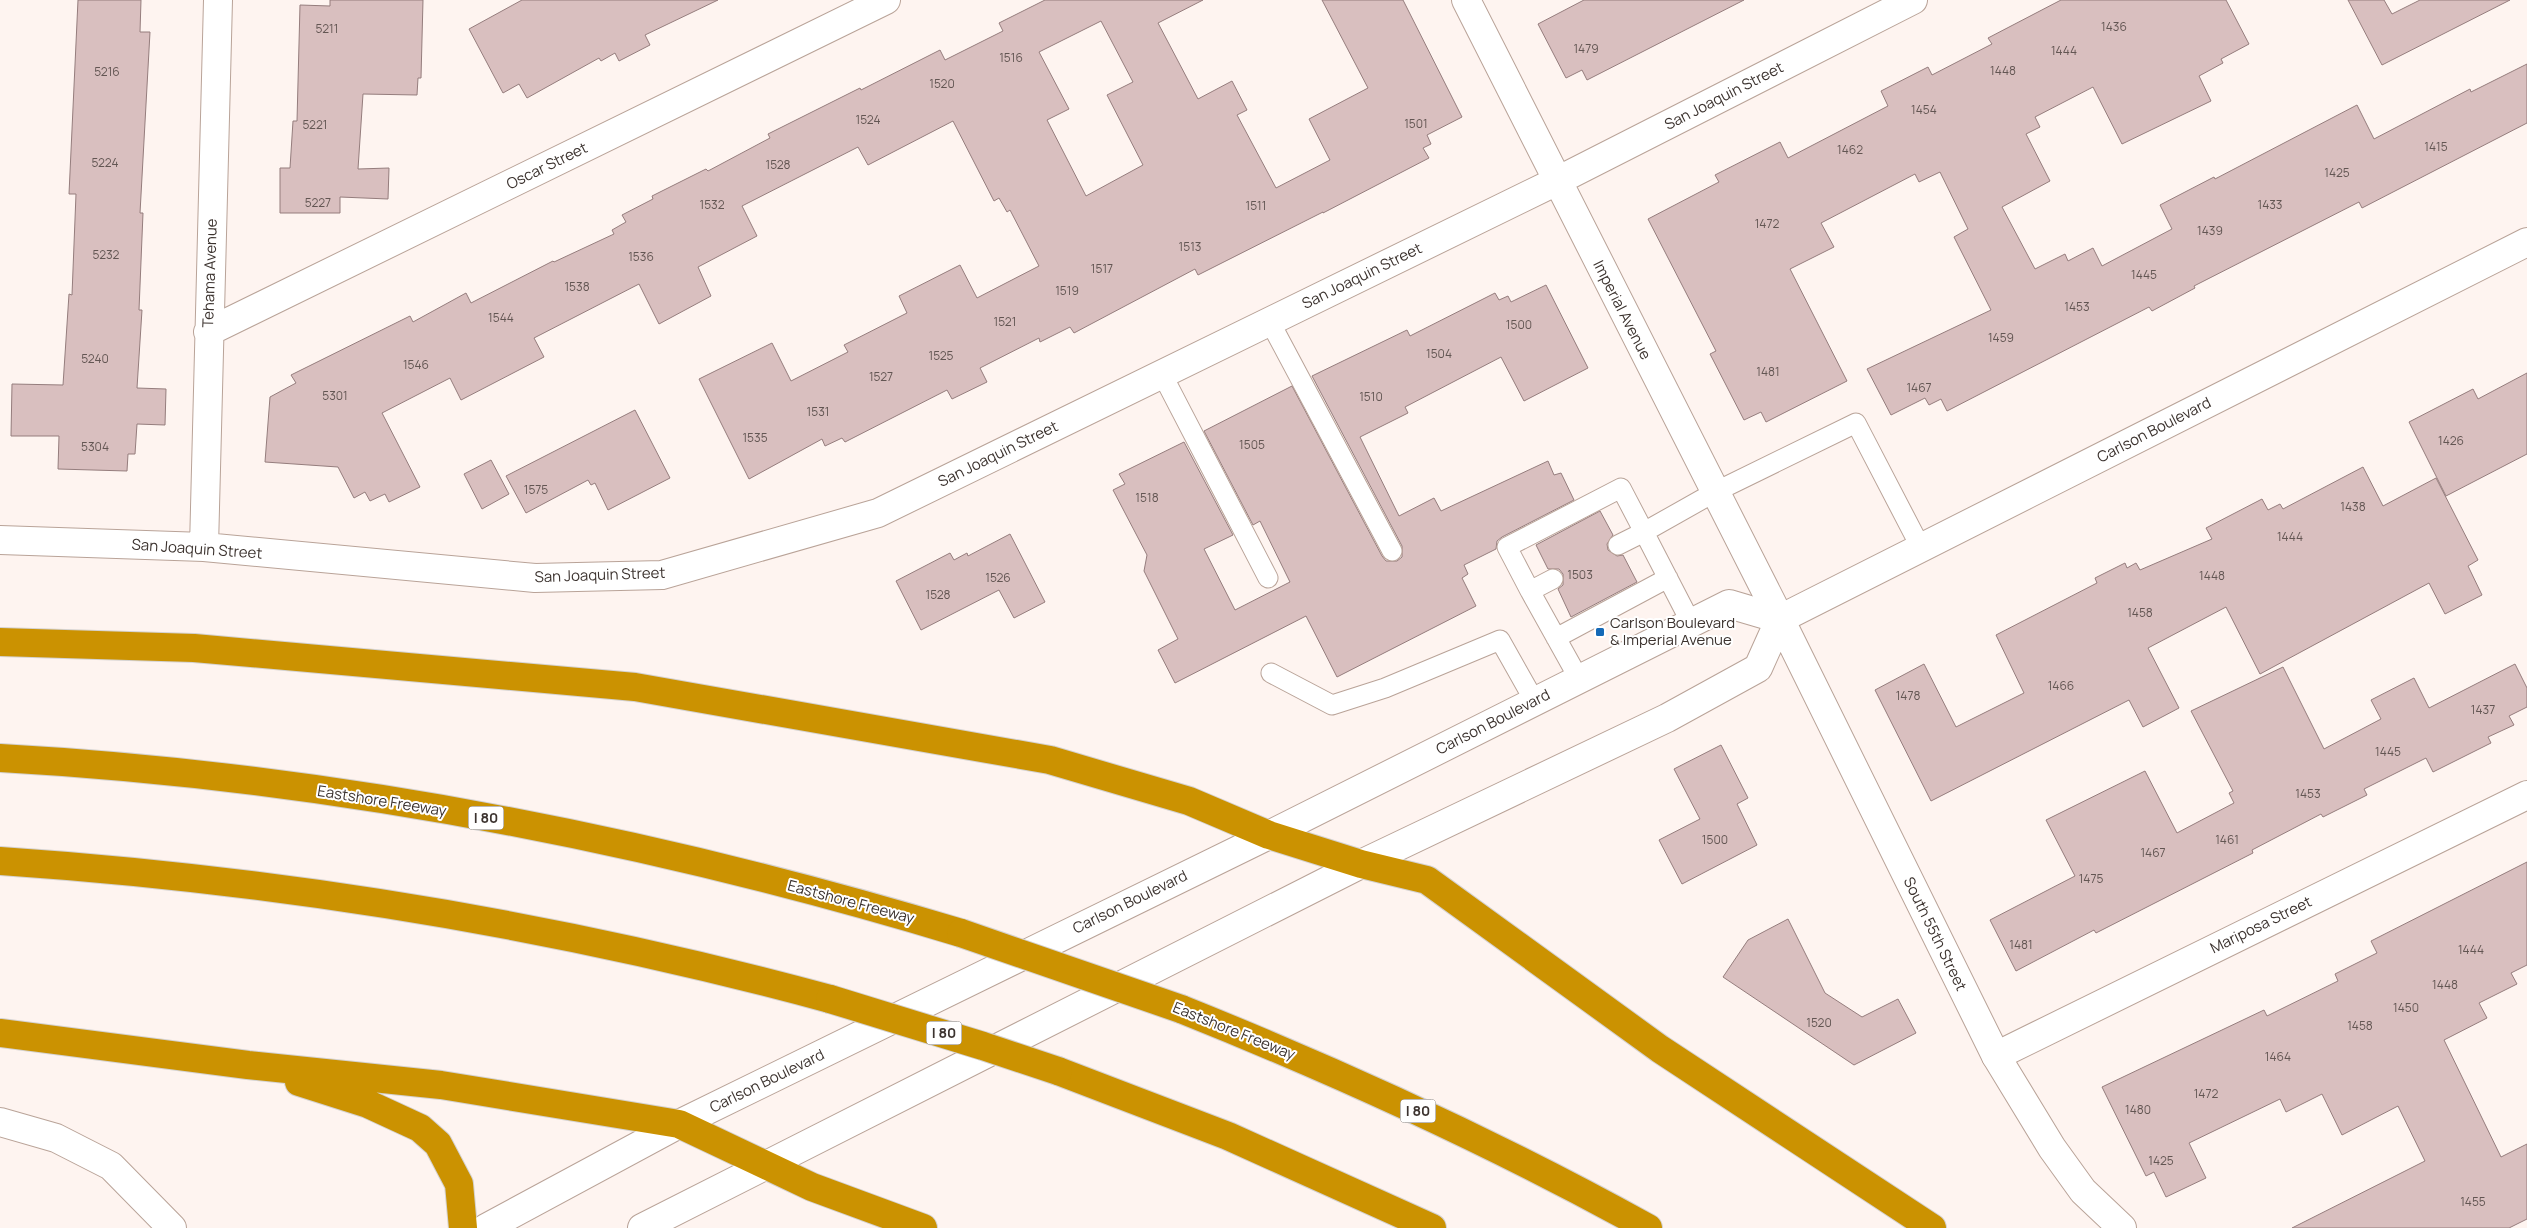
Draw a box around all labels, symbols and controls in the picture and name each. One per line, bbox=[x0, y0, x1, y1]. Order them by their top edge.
house number: 1436 bbox=[2101, 18, 2127, 35]
house number: 5211 bbox=[316, 20, 338, 37]
house number: 1479 bbox=[1573, 40, 1599, 57]
house number: 1444 bbox=[2051, 42, 2077, 59]
house number: 1516 bbox=[999, 49, 1023, 66]
street label: San Joaquin Street bbox=[1661, 56, 1787, 135]
house number: 1448 bbox=[1990, 62, 2016, 79]
house number: 5216 bbox=[94, 63, 120, 80]
house number: 1520 bbox=[929, 75, 955, 92]
house number: 1454 bbox=[1911, 101, 1937, 118]
house number: 1524 bbox=[856, 111, 880, 128]
house number: 1501 bbox=[1404, 115, 1428, 132]
house number: 5221 bbox=[303, 116, 327, 133]
street label: Oscar Street bbox=[503, 137, 591, 194]
house number: 1415 bbox=[2424, 138, 2448, 155]
house number: 1462 bbox=[1837, 141, 1863, 158]
house number: 5224 bbox=[91, 154, 119, 171]
house number: 1528 bbox=[765, 156, 791, 173]
house number: 1425 bbox=[2324, 164, 2350, 181]
house number: 5227 bbox=[305, 194, 331, 211]
house number: 1532 bbox=[699, 196, 725, 213]
house number: 1433 bbox=[2257, 196, 2283, 213]
house number: 1511 bbox=[1246, 197, 1266, 214]
house number: 1472 bbox=[1755, 215, 1779, 232]
street label: Tehama Avenue bbox=[197, 218, 222, 328]
house number: 1439 bbox=[2197, 222, 2223, 239]
street label: San Joaquin Street bbox=[1298, 237, 1425, 314]
house number: 1513 bbox=[1179, 238, 1201, 255]
house number: 5232 bbox=[93, 246, 120, 263]
house number: 1536 bbox=[628, 248, 654, 265]
street label: Imperial Avenue bbox=[1588, 256, 1657, 363]
house number: 1517 bbox=[1091, 260, 1113, 277]
house number: 1445 bbox=[2131, 266, 2157, 283]
house number: 1538 bbox=[564, 278, 590, 295]
house number: 1519 bbox=[1055, 282, 1079, 299]
house number: 1453 bbox=[2064, 298, 2090, 315]
house number: 1544 bbox=[488, 309, 514, 326]
house number: 1521 bbox=[994, 313, 1016, 330]
house number: 1500 bbox=[1506, 316, 1532, 333]
house number: 1459 bbox=[1988, 329, 2014, 346]
house number: 1504 bbox=[1426, 345, 1452, 362]
house number: 1525 bbox=[928, 347, 954, 364]
house number: 5240 bbox=[81, 350, 109, 367]
house number: 1546 bbox=[403, 356, 429, 373]
house number: 1481 bbox=[1756, 363, 1780, 380]
house number: 1527 bbox=[869, 368, 893, 385]
house number: 1467 bbox=[1906, 379, 1932, 396]
house number: 5301 bbox=[322, 387, 348, 404]
house number: 1510 bbox=[1359, 388, 1383, 405]
street label: Carlson Boulevard bbox=[2093, 392, 2214, 467]
house number: 1531 bbox=[807, 403, 829, 420]
street label: San Joaquin Street bbox=[934, 415, 1061, 492]
house number: 1535 bbox=[742, 429, 768, 446]
house number: 1426 bbox=[2438, 432, 2464, 449]
house number: 1505 bbox=[1239, 436, 1265, 453]
house number: 5304 bbox=[81, 438, 109, 455]
house number: 1575 bbox=[524, 481, 548, 498]
house number: 1518 bbox=[1135, 489, 1159, 506]
house number: 1438 bbox=[2340, 498, 2366, 515]
house number: 1444 bbox=[2277, 528, 2303, 545]
street label: San Joaquin Street bbox=[131, 533, 263, 564]
street label: San Joaquin Street bbox=[534, 562, 666, 587]
house number: 1503 bbox=[1567, 566, 1593, 583]
house number: 1448 bbox=[2199, 567, 2225, 584]
house number: 1526 bbox=[985, 569, 1011, 586]
house number: 1528 bbox=[925, 586, 951, 603]
house number: 1458 bbox=[2127, 604, 2153, 621]
place label: Carlson Boulevard & Imperial Avenue bbox=[1610, 612, 1735, 650]
marker: Carlson Boulevard & Imperial Avenue bbox=[1594, 626, 1606, 638]
house number: 1466 bbox=[2048, 677, 2074, 694]
street label: Carlson Boulevard bbox=[1432, 684, 1553, 759]
house number: 1478 bbox=[1896, 687, 1920, 704]
house number: 1437 bbox=[2471, 701, 2495, 718]
house number: 1445 bbox=[2375, 743, 2401, 760]
street label: Eastshore Freeway bbox=[316, 780, 448, 821]
house number: 1453 bbox=[2295, 785, 2321, 802]
road number: I 80 bbox=[468, 806, 504, 830]
house number: 1500 bbox=[1702, 831, 1728, 848]
house number: 1461 bbox=[2215, 831, 2239, 848]
house number: 1467 bbox=[2140, 844, 2166, 861]
street label: Carlson Boulevard bbox=[1069, 865, 1191, 938]
house number: 1475 bbox=[2079, 870, 2103, 887]
street label: South 55th Street bbox=[1899, 873, 1972, 994]
street label: Eastshore Freeway bbox=[785, 875, 917, 929]
street label: Mariposa Street bbox=[2206, 891, 2315, 958]
house number: 1481 bbox=[2009, 936, 2033, 953]
house number: 1444 bbox=[2458, 941, 2484, 958]
house number: 1448 bbox=[2432, 976, 2458, 993]
street label: Eastshore Freeway bbox=[1170, 996, 1299, 1065]
house number: 1450 bbox=[2393, 999, 2419, 1016]
house number: 1520 bbox=[1806, 1014, 1832, 1031]
house number: 1458 bbox=[2347, 1017, 2373, 1034]
road number: I 80 bbox=[926, 1021, 962, 1044]
street label: Carlson Boulevard bbox=[706, 1044, 828, 1117]
house number: 1464 bbox=[2265, 1048, 2291, 1065]
house number: 1472 bbox=[2194, 1085, 2218, 1102]
road number: I 80 bbox=[1400, 1100, 1436, 1122]
house number: 1480 bbox=[2125, 1101, 2151, 1118]
house number: 1425 bbox=[2148, 1152, 2174, 1169]
house number: 1455 bbox=[2460, 1193, 2486, 1210]

